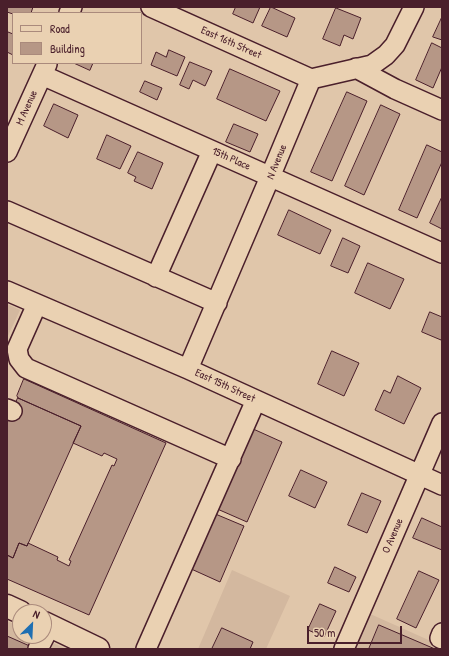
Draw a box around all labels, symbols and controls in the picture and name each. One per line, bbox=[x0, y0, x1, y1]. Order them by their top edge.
legend bbox=[12, 12, 142, 64]
text: Road bbox=[50, 20, 70, 37]
street label: East 16th Street bbox=[199, 24, 263, 62]
text: Building bbox=[50, 40, 85, 57]
street label: M Avenue bbox=[13, 88, 41, 128]
street label: N Avenue bbox=[264, 143, 290, 181]
street label: 15th Place bbox=[210, 145, 252, 173]
street label: East 15th Street bbox=[193, 366, 257, 406]
street label: O Avenue bbox=[380, 517, 406, 555]
north arrow bbox=[12, 604, 52, 644]
text: N bbox=[31, 606, 42, 622]
scale bar bbox=[309, 618, 404, 644]
text: 50 m bbox=[314, 624, 335, 641]

